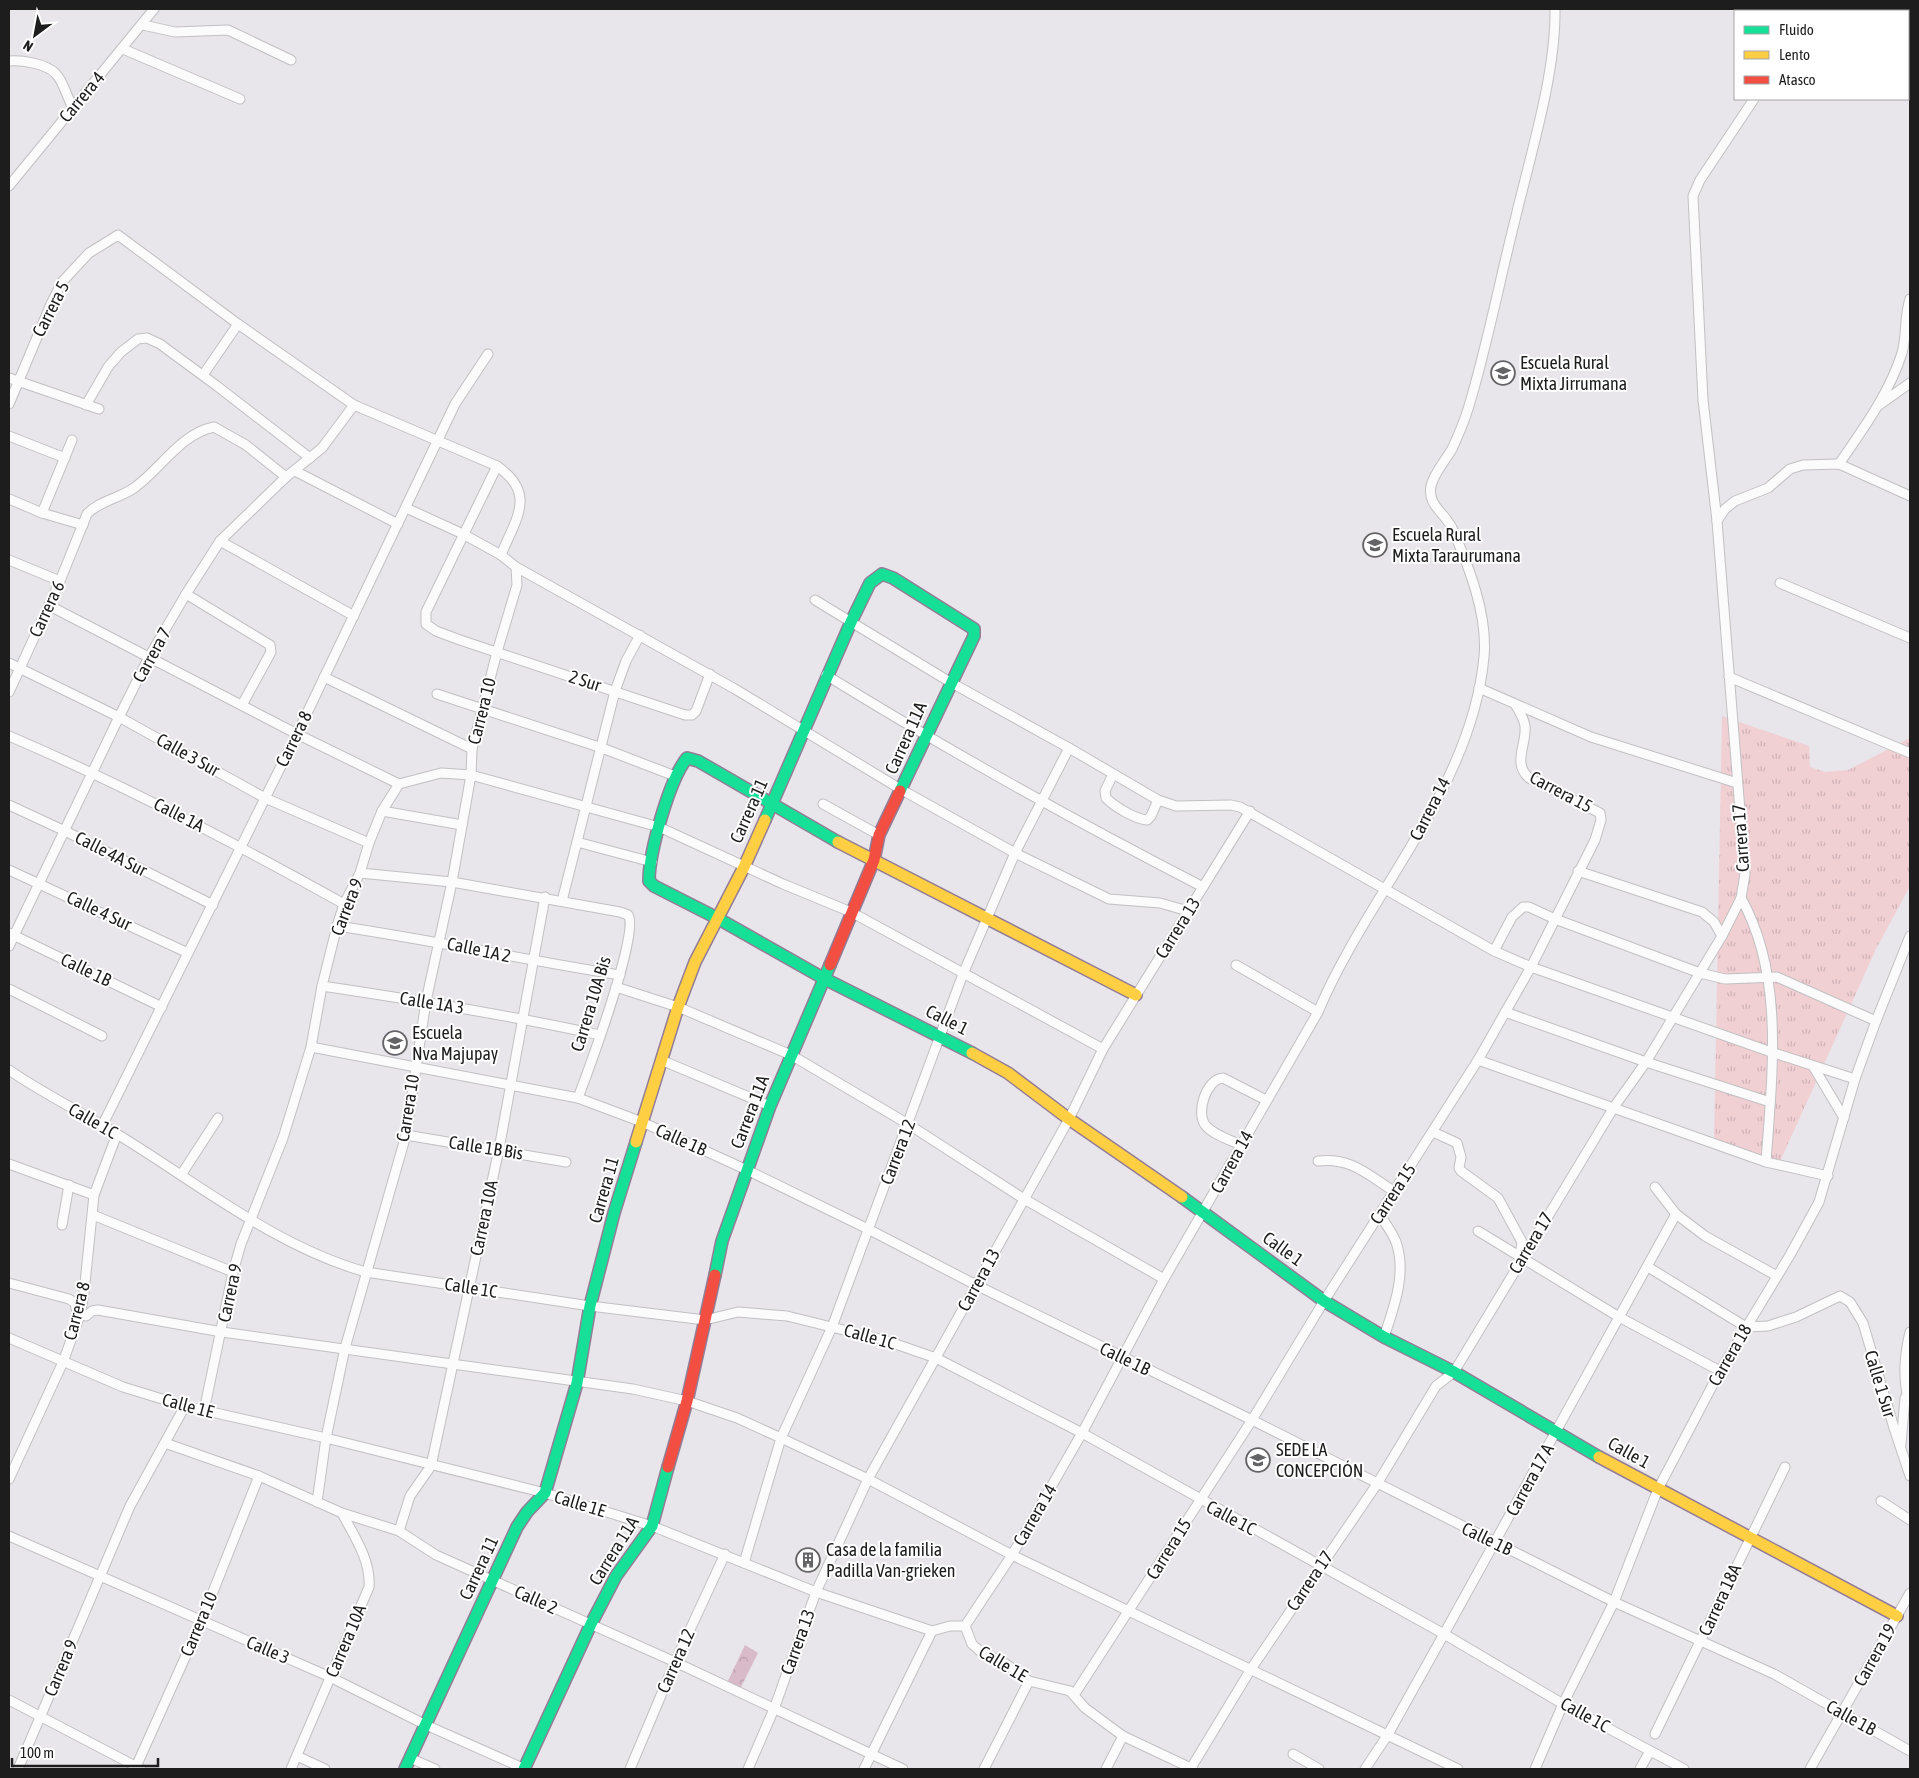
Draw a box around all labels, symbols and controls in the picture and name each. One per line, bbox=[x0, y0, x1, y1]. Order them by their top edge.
north arrow bbox=[10, 10, 60, 60]
legend bbox=[1734, 10, 1909, 100]
text: Fluido bbox=[1779, 21, 1814, 38]
text: N bbox=[20, 37, 36, 55]
text: Lento bbox=[1779, 46, 1810, 63]
street label: Carrera 4 bbox=[54, 67, 109, 126]
text: Atasco bbox=[1779, 71, 1816, 88]
street label: Carrera 5 bbox=[28, 277, 73, 340]
place label: Escuela Rural Mixta Jirrumana bbox=[1520, 352, 1627, 394]
school or university icon: Escuela Rural Mixta Jirrumana bbox=[1490, 360, 1516, 386]
place label: Escuela Rural Mixta Taraurumana bbox=[1392, 524, 1521, 566]
school or university icon: Escuela Rural Mixta Taraurumana bbox=[1362, 532, 1388, 558]
street label: Carrera 6 bbox=[24, 577, 69, 640]
street label: Carrera 7 bbox=[128, 624, 175, 686]
street label: 2 Sur bbox=[566, 666, 605, 696]
street label: Carrera 10 bbox=[463, 675, 500, 746]
street label: Carrera 11A bbox=[880, 698, 931, 777]
street label: Carrera 8 bbox=[271, 707, 316, 770]
street label: Calle 3 Sur bbox=[153, 729, 224, 781]
street label: Carrera 15 bbox=[1526, 766, 1596, 817]
street label: Carrera 14 bbox=[1405, 774, 1454, 844]
street label: Carrera 11 bbox=[725, 775, 772, 846]
street label: Calle 1A bbox=[151, 793, 208, 836]
street label: Carrera 17 bbox=[1728, 803, 1753, 873]
street label: Calle 4A Sur bbox=[72, 827, 151, 881]
street label: Carrera 9 bbox=[326, 875, 367, 938]
street label: Calle 4 Sur bbox=[64, 886, 136, 935]
street label: Carrera 13 bbox=[1151, 893, 1204, 962]
street label: Calle 1A 2 bbox=[445, 933, 513, 967]
street label: Calle 1B bbox=[58, 948, 115, 991]
street label: Carrera 10A Bis bbox=[566, 954, 615, 1054]
street label: Calle 1A 3 bbox=[398, 987, 466, 1018]
street label: Calle 1 bbox=[922, 1000, 972, 1039]
place label: Escuela Nva Majupay bbox=[412, 1022, 498, 1064]
school or university icon: Escuela Nva Majupay bbox=[382, 1030, 408, 1056]
street label: Carrera 11A bbox=[726, 1072, 773, 1151]
street label: Carrera 10 bbox=[392, 1073, 423, 1143]
street label: Calle 1C bbox=[65, 1098, 121, 1143]
street label: Carrera 12 bbox=[876, 1116, 920, 1187]
street label: Calle 1B bbox=[653, 1119, 710, 1160]
street label: Carrera 14 bbox=[1206, 1127, 1257, 1197]
street label: Calle 1B Bis bbox=[447, 1131, 525, 1164]
street label: Carrera 11 bbox=[584, 1154, 623, 1225]
street label: Carrera 15 bbox=[1365, 1160, 1420, 1228]
street label: Carrera 10A bbox=[465, 1178, 502, 1258]
street label: Carrera 17 bbox=[1504, 1208, 1557, 1277]
street label: Calle 1 bbox=[1259, 1227, 1308, 1270]
street label: Carrera 13 bbox=[953, 1245, 1004, 1315]
street label: Carrera 9 bbox=[213, 1262, 246, 1324]
street label: Calle 1C bbox=[443, 1273, 499, 1302]
street label: Carrera 8 bbox=[59, 1279, 94, 1342]
street label: Calle 1C bbox=[842, 1319, 899, 1354]
street label: Carrera 18 bbox=[1703, 1320, 1756, 1389]
street label: Calle 1B bbox=[1097, 1337, 1154, 1380]
street label: Calle 1 Sur bbox=[1860, 1348, 1901, 1421]
street label: Calle 1E bbox=[160, 1389, 217, 1423]
street label: Calle 1 bbox=[1605, 1432, 1654, 1473]
place label: SEDE LA CONCEPCIÓN bbox=[1276, 1439, 1363, 1481]
street label: Carrera 17 A bbox=[1501, 1440, 1558, 1520]
school or university icon: SEDE LA CONCEPCIÓN bbox=[1245, 1447, 1271, 1473]
street label: Carrera 14 bbox=[1008, 1480, 1061, 1549]
street label: Calle 1E bbox=[552, 1486, 609, 1521]
street label: Calle 1C bbox=[1203, 1496, 1260, 1539]
street label: Carrera 11A bbox=[584, 1512, 643, 1589]
street label: Carrera 15 bbox=[1142, 1514, 1195, 1583]
street label: Calle 1B bbox=[1459, 1517, 1516, 1560]
street label: Carrera 11 bbox=[455, 1533, 502, 1603]
place label: Casa de la familia Padilla Van-grieken bbox=[826, 1539, 956, 1581]
building icon: Casa de la familia Padilla Van-grieken bbox=[795, 1547, 821, 1573]
street label: Carrera 17 bbox=[1282, 1547, 1337, 1615]
street label: Carrera 18A bbox=[1694, 1560, 1745, 1639]
street label: Calle 2 bbox=[511, 1581, 561, 1618]
street label: Carrera 10 bbox=[176, 1588, 221, 1659]
street label: Carrera 10A bbox=[321, 1601, 370, 1680]
street label: Carrera 13 bbox=[776, 1606, 819, 1677]
street label: Carrera 19 bbox=[1849, 1620, 1900, 1690]
street label: Carrera 12 bbox=[652, 1625, 699, 1696]
street label: Calle 3 bbox=[243, 1631, 293, 1668]
street label: Carrera 9 bbox=[39, 1636, 82, 1699]
street label: Calle 1E bbox=[975, 1641, 1031, 1686]
street label: Calle 1C bbox=[1557, 1693, 1614, 1737]
street label: Calle 1B bbox=[1823, 1695, 1880, 1740]
scale bar bbox=[12, 1736, 159, 1768]
text: 100 m bbox=[20, 1744, 54, 1761]

